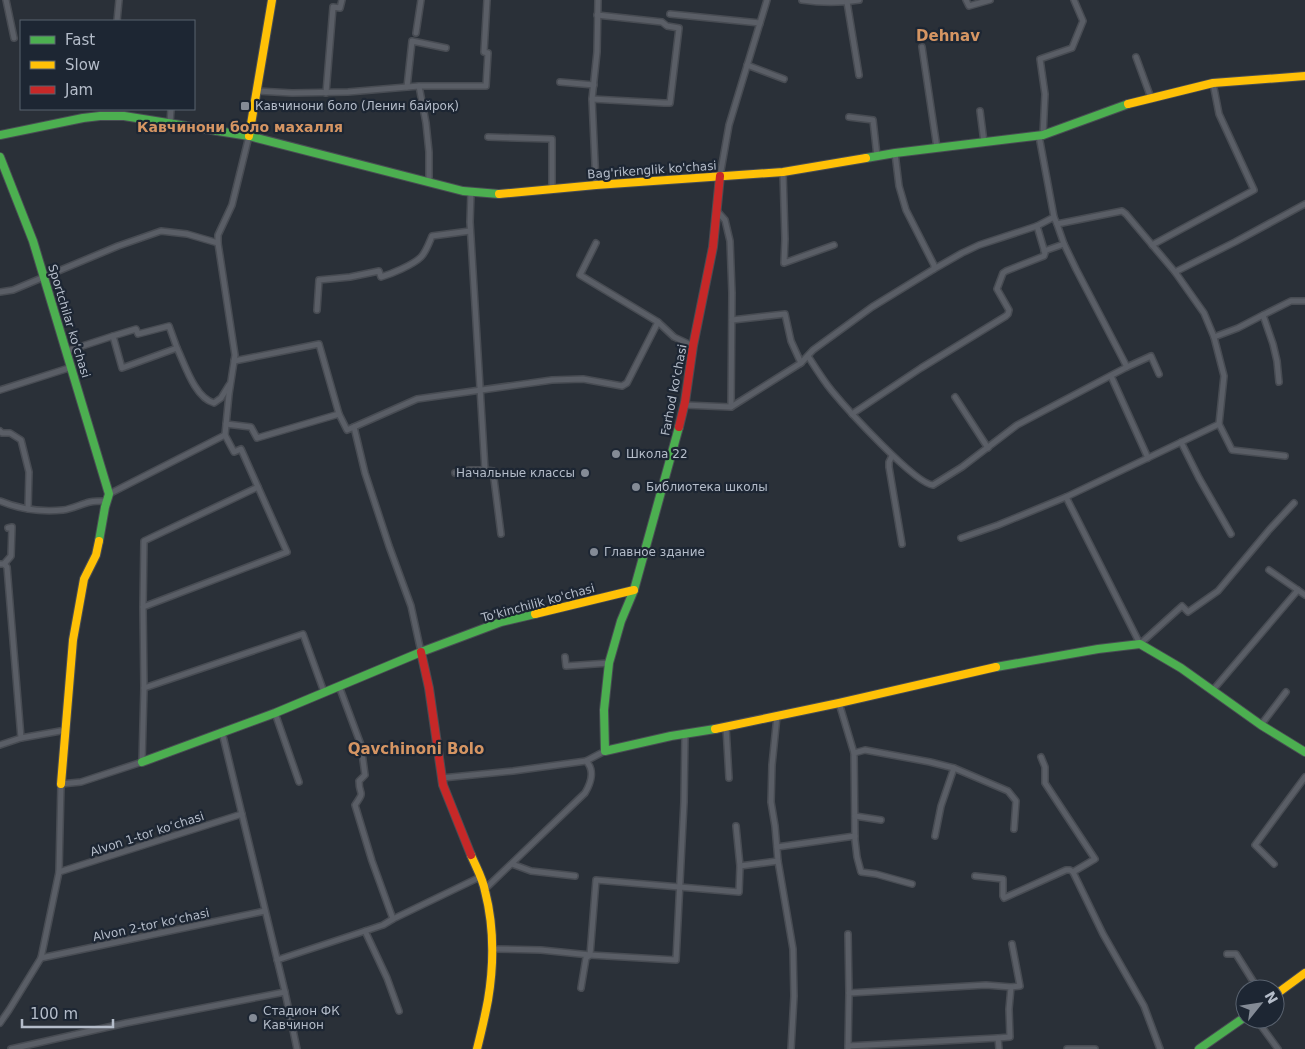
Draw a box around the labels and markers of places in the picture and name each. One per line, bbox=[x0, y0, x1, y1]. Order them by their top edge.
place label: Кавчинони боло (Ленин байроқ) bbox=[255, 99, 459, 113]
marker: Кавчинони боло (Ленин байроқ) bbox=[239, 100, 251, 112]
place label: Школа 22 bbox=[626, 447, 688, 461]
marker: Школа 22 bbox=[610, 448, 622, 460]
place label: Начальные классы bbox=[456, 466, 575, 480]
marker: Начальные классы bbox=[579, 467, 591, 479]
place label: Библиотека школы bbox=[646, 480, 768, 494]
marker: Библиотека школы bbox=[630, 481, 642, 493]
place label: Главное здание bbox=[604, 545, 705, 559]
marker: Главное здание bbox=[588, 546, 600, 558]
place label: Стадион ФК Кавчинон bbox=[263, 1004, 340, 1032]
marker: Стадион ФК Кавчинон bbox=[247, 1012, 259, 1024]

